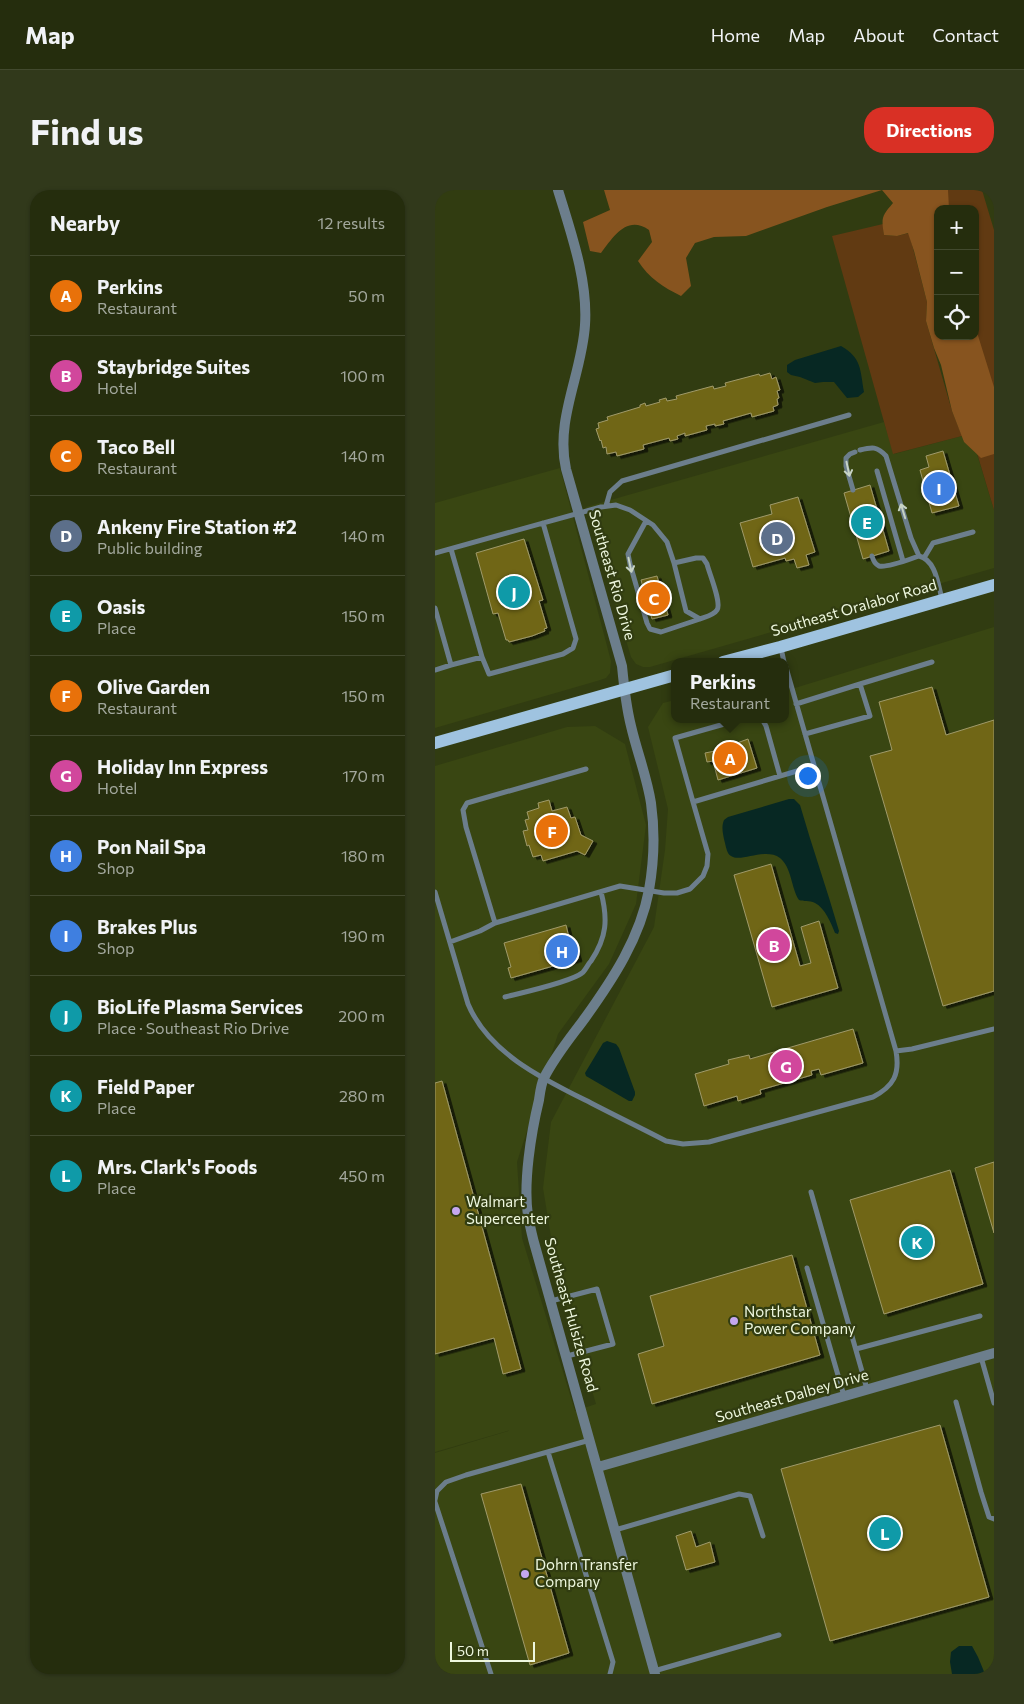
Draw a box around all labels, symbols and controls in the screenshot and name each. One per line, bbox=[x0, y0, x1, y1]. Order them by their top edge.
text: Map bbox=[25, 20, 75, 49]
text: Home bbox=[711, 24, 760, 46]
text: Map bbox=[788, 24, 825, 46]
text: About bbox=[853, 24, 905, 46]
text: Contact bbox=[933, 24, 999, 46]
button: Directions bbox=[864, 107, 994, 153]
text: Find us bbox=[30, 109, 144, 152]
map controls bbox=[934, 205, 979, 340]
button: + bbox=[934, 205, 979, 250]
text: Nearby bbox=[50, 210, 120, 235]
text: 12 results bbox=[318, 213, 385, 232]
button: − bbox=[934, 250, 979, 295]
text: Perkins bbox=[97, 275, 163, 298]
text: A bbox=[60, 286, 72, 305]
text: 50 m bbox=[348, 286, 385, 305]
button: locate bbox=[934, 295, 979, 340]
text: Restaurant bbox=[97, 298, 177, 317]
text: Staybridge Suites bbox=[97, 355, 250, 378]
text: B bbox=[61, 366, 71, 385]
text: 100 m bbox=[340, 366, 385, 385]
text: Hotel bbox=[97, 378, 137, 397]
text: Taco Bell bbox=[97, 435, 175, 458]
text: C bbox=[61, 446, 71, 465]
text: 140 m bbox=[341, 446, 385, 465]
text: Restaurant bbox=[97, 458, 177, 477]
one-way arrow bbox=[843, 460, 853, 476]
pin: I bbox=[923, 469, 955, 507]
pin: E bbox=[851, 503, 883, 541]
one-way arrow bbox=[897, 503, 907, 519]
street label: Southeast Rio Drive bbox=[586, 508, 640, 642]
text: Ankeny Fire Station #2 bbox=[97, 515, 297, 538]
pin: D bbox=[761, 519, 793, 557]
text: D bbox=[60, 526, 72, 545]
text: 140 m bbox=[341, 526, 385, 545]
text: Public building bbox=[97, 538, 202, 557]
one-way arrow bbox=[626, 556, 636, 572]
pin: J bbox=[498, 573, 530, 611]
street label: Southeast Oralabor Road bbox=[769, 575, 939, 639]
pin: C bbox=[638, 579, 670, 617]
text: Oasis bbox=[97, 595, 145, 618]
text: E bbox=[61, 606, 71, 625]
text: 150 m bbox=[342, 606, 385, 625]
text: Place bbox=[97, 618, 136, 637]
popup bbox=[671, 658, 789, 723]
text: Perkins bbox=[690, 670, 756, 693]
text: Olive Garden bbox=[97, 675, 210, 698]
text: F bbox=[61, 686, 71, 705]
text: 150 m bbox=[342, 686, 385, 705]
text: Restaurant bbox=[690, 693, 770, 712]
text: Restaurant bbox=[97, 698, 177, 717]
pin: A bbox=[714, 739, 746, 777]
text: Holiday Inn Express bbox=[97, 755, 268, 778]
your location bbox=[795, 763, 821, 789]
text: G bbox=[60, 766, 72, 785]
text: 170 m bbox=[342, 766, 385, 785]
text: Hotel bbox=[97, 778, 137, 797]
pin: F bbox=[536, 812, 568, 850]
text: Pon Nail Spa bbox=[97, 835, 206, 858]
text: H bbox=[60, 846, 72, 865]
text: 180 m bbox=[341, 846, 385, 865]
text: Shop bbox=[97, 858, 135, 877]
text: Brakes Plus bbox=[97, 915, 197, 938]
text: I bbox=[63, 926, 69, 945]
text: 190 m bbox=[341, 926, 385, 945]
pin: B bbox=[758, 926, 790, 964]
pin: H bbox=[546, 932, 578, 970]
text: Shop bbox=[97, 938, 135, 957]
text: BioLife Plasma Services bbox=[97, 995, 303, 1018]
text: J bbox=[63, 1006, 69, 1025]
text: 200 m bbox=[338, 1006, 385, 1025]
text: Place · Southeast Rio Drive bbox=[97, 1018, 289, 1037]
pin: G bbox=[770, 1047, 802, 1085]
text: Field Paper bbox=[97, 1075, 195, 1098]
text: K bbox=[60, 1086, 72, 1105]
text: 280 m bbox=[339, 1086, 385, 1105]
text: Place bbox=[97, 1098, 136, 1117]
text: Mrs. Clark's Foods bbox=[97, 1155, 257, 1178]
text: L bbox=[61, 1166, 71, 1185]
text: 450 m bbox=[339, 1166, 385, 1185]
text: Place bbox=[97, 1178, 136, 1197]
place label: Walmart Supercenter bbox=[466, 1192, 550, 1227]
marker: Walmart Supercenter bbox=[450, 1205, 462, 1217]
pin: K bbox=[901, 1223, 933, 1261]
street label: Southeast Hulsize Road bbox=[541, 1235, 603, 1394]
place label: Northstar Power Company bbox=[744, 1302, 856, 1337]
marker: Northstar Power Company bbox=[728, 1315, 740, 1327]
street label: Southeast Dalbey Drive bbox=[713, 1365, 871, 1426]
pin: L bbox=[869, 1514, 901, 1552]
place label: Dohrn Transfer Company bbox=[535, 1555, 638, 1590]
marker: Dohrn Transfer Company bbox=[519, 1568, 531, 1580]
scale bar bbox=[450, 1639, 535, 1662]
text: 50 m bbox=[457, 1642, 489, 1659]

